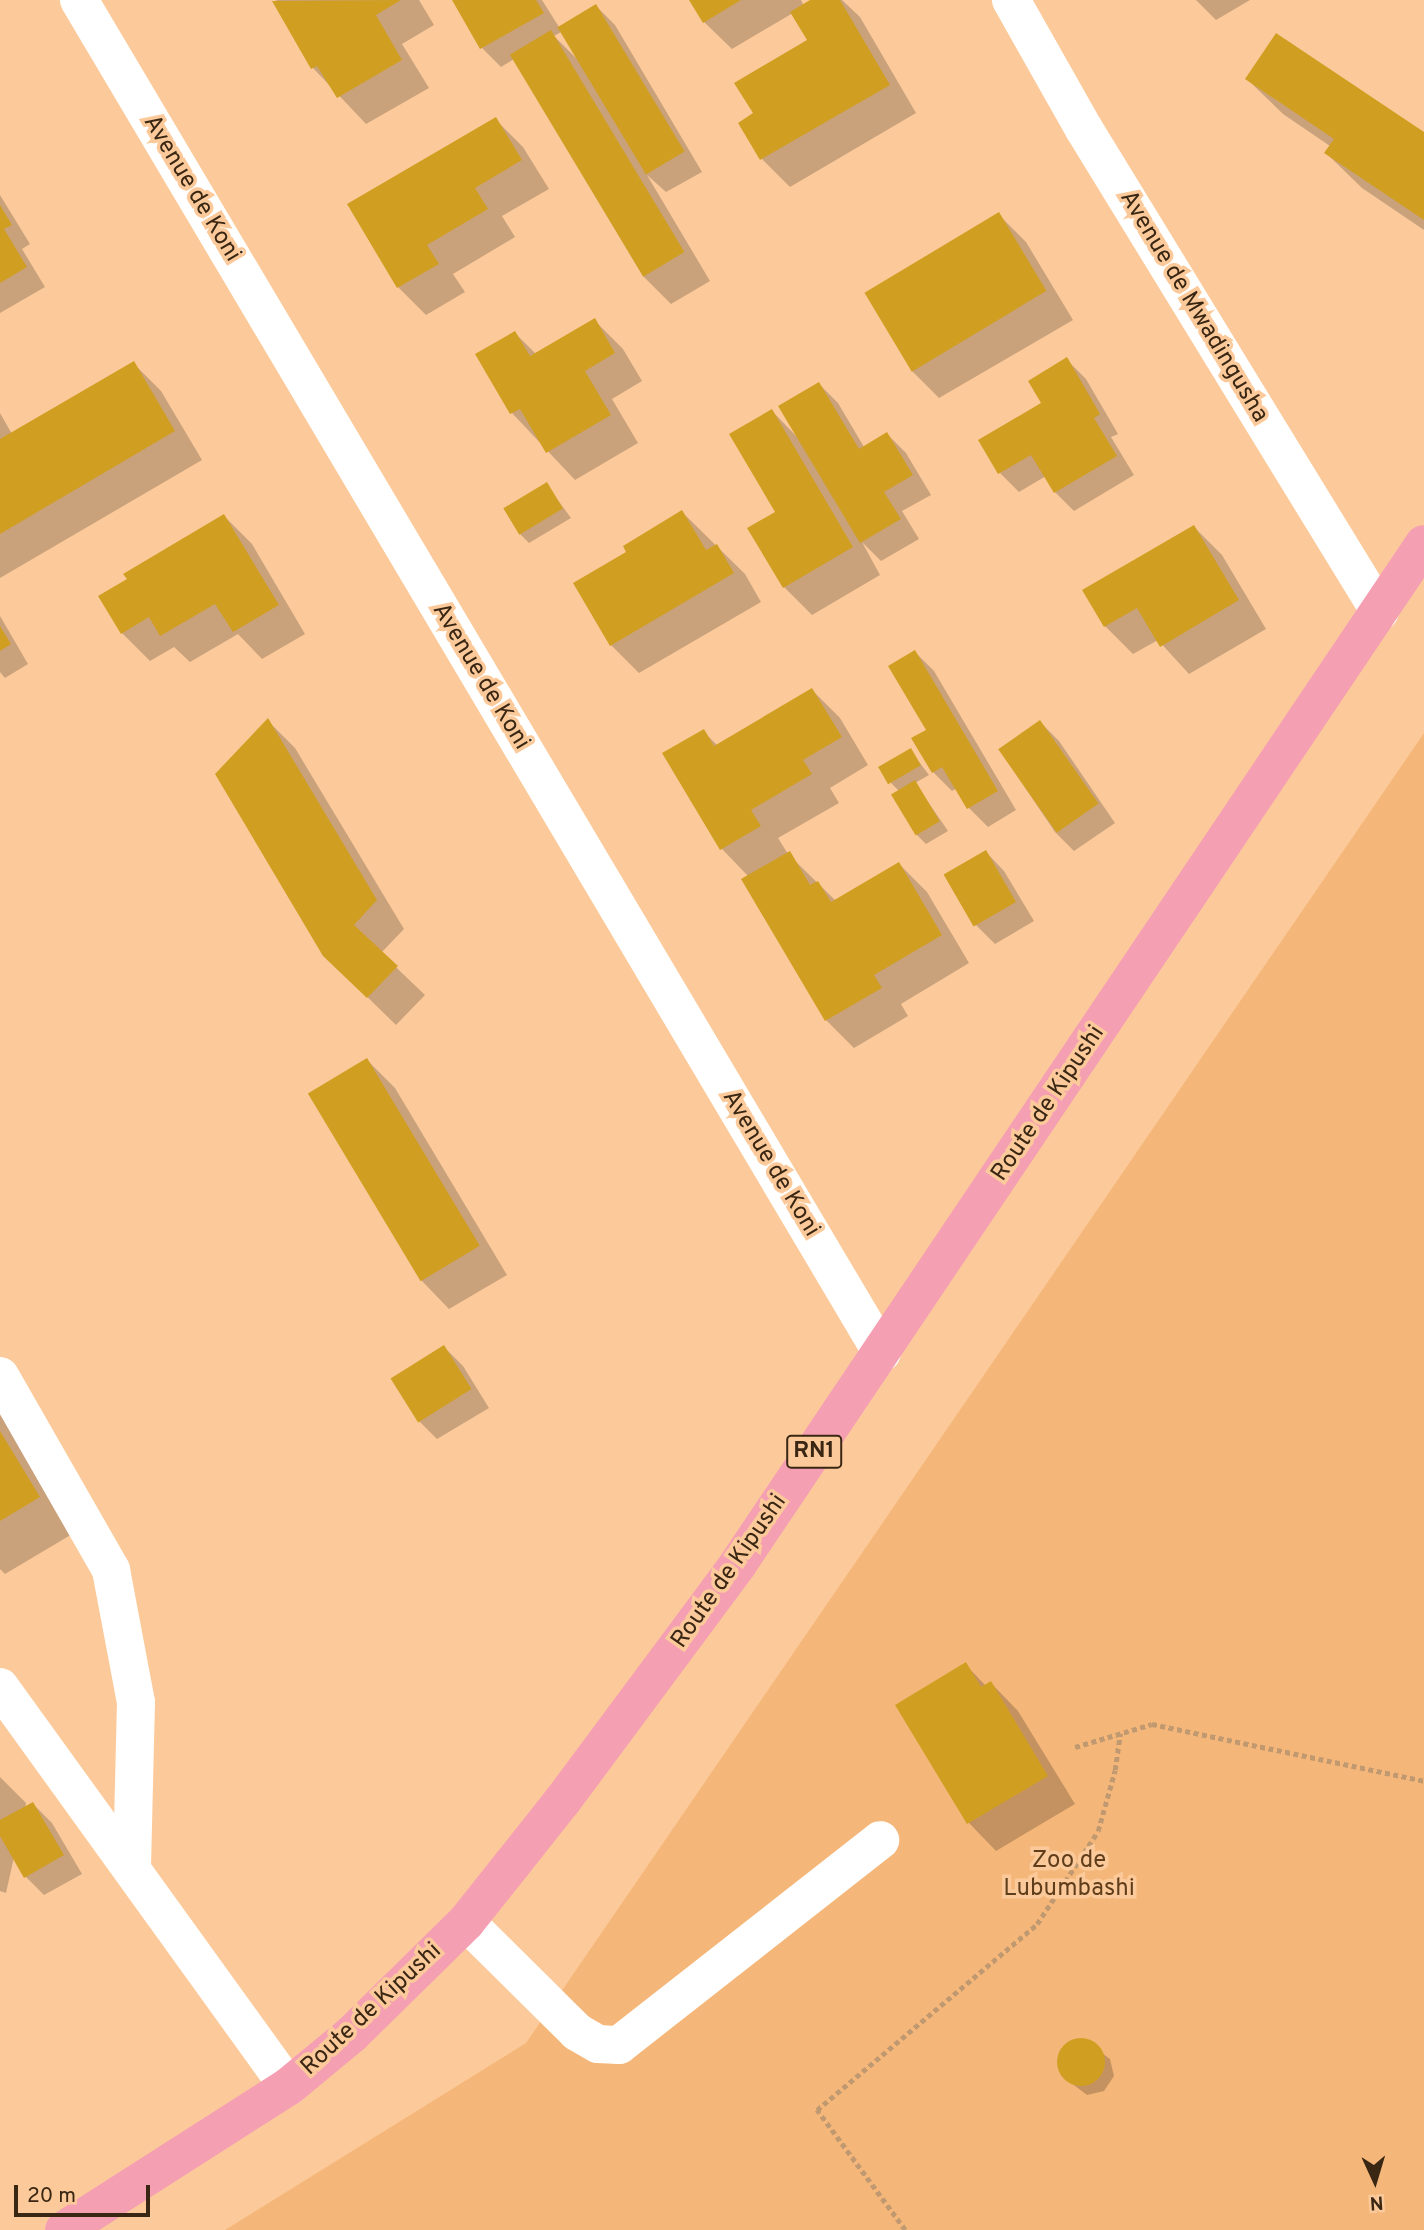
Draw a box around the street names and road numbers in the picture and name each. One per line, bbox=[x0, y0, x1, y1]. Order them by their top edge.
street label: Avenue de Koni bbox=[136, 110, 246, 268]
street label: Avenue de Mwadingusha bbox=[1112, 186, 1274, 428]
street label: Avenue de Koni bbox=[425, 598, 535, 756]
street label: Route de Kipushi bbox=[986, 1021, 1112, 1187]
street label: Avenue de Koni bbox=[715, 1085, 825, 1243]
road number: RN1 bbox=[786, 1432, 842, 1471]
street label: Route de Kipushi bbox=[666, 1489, 794, 1655]
street label: Route de Kipushi bbox=[296, 1938, 448, 2082]

